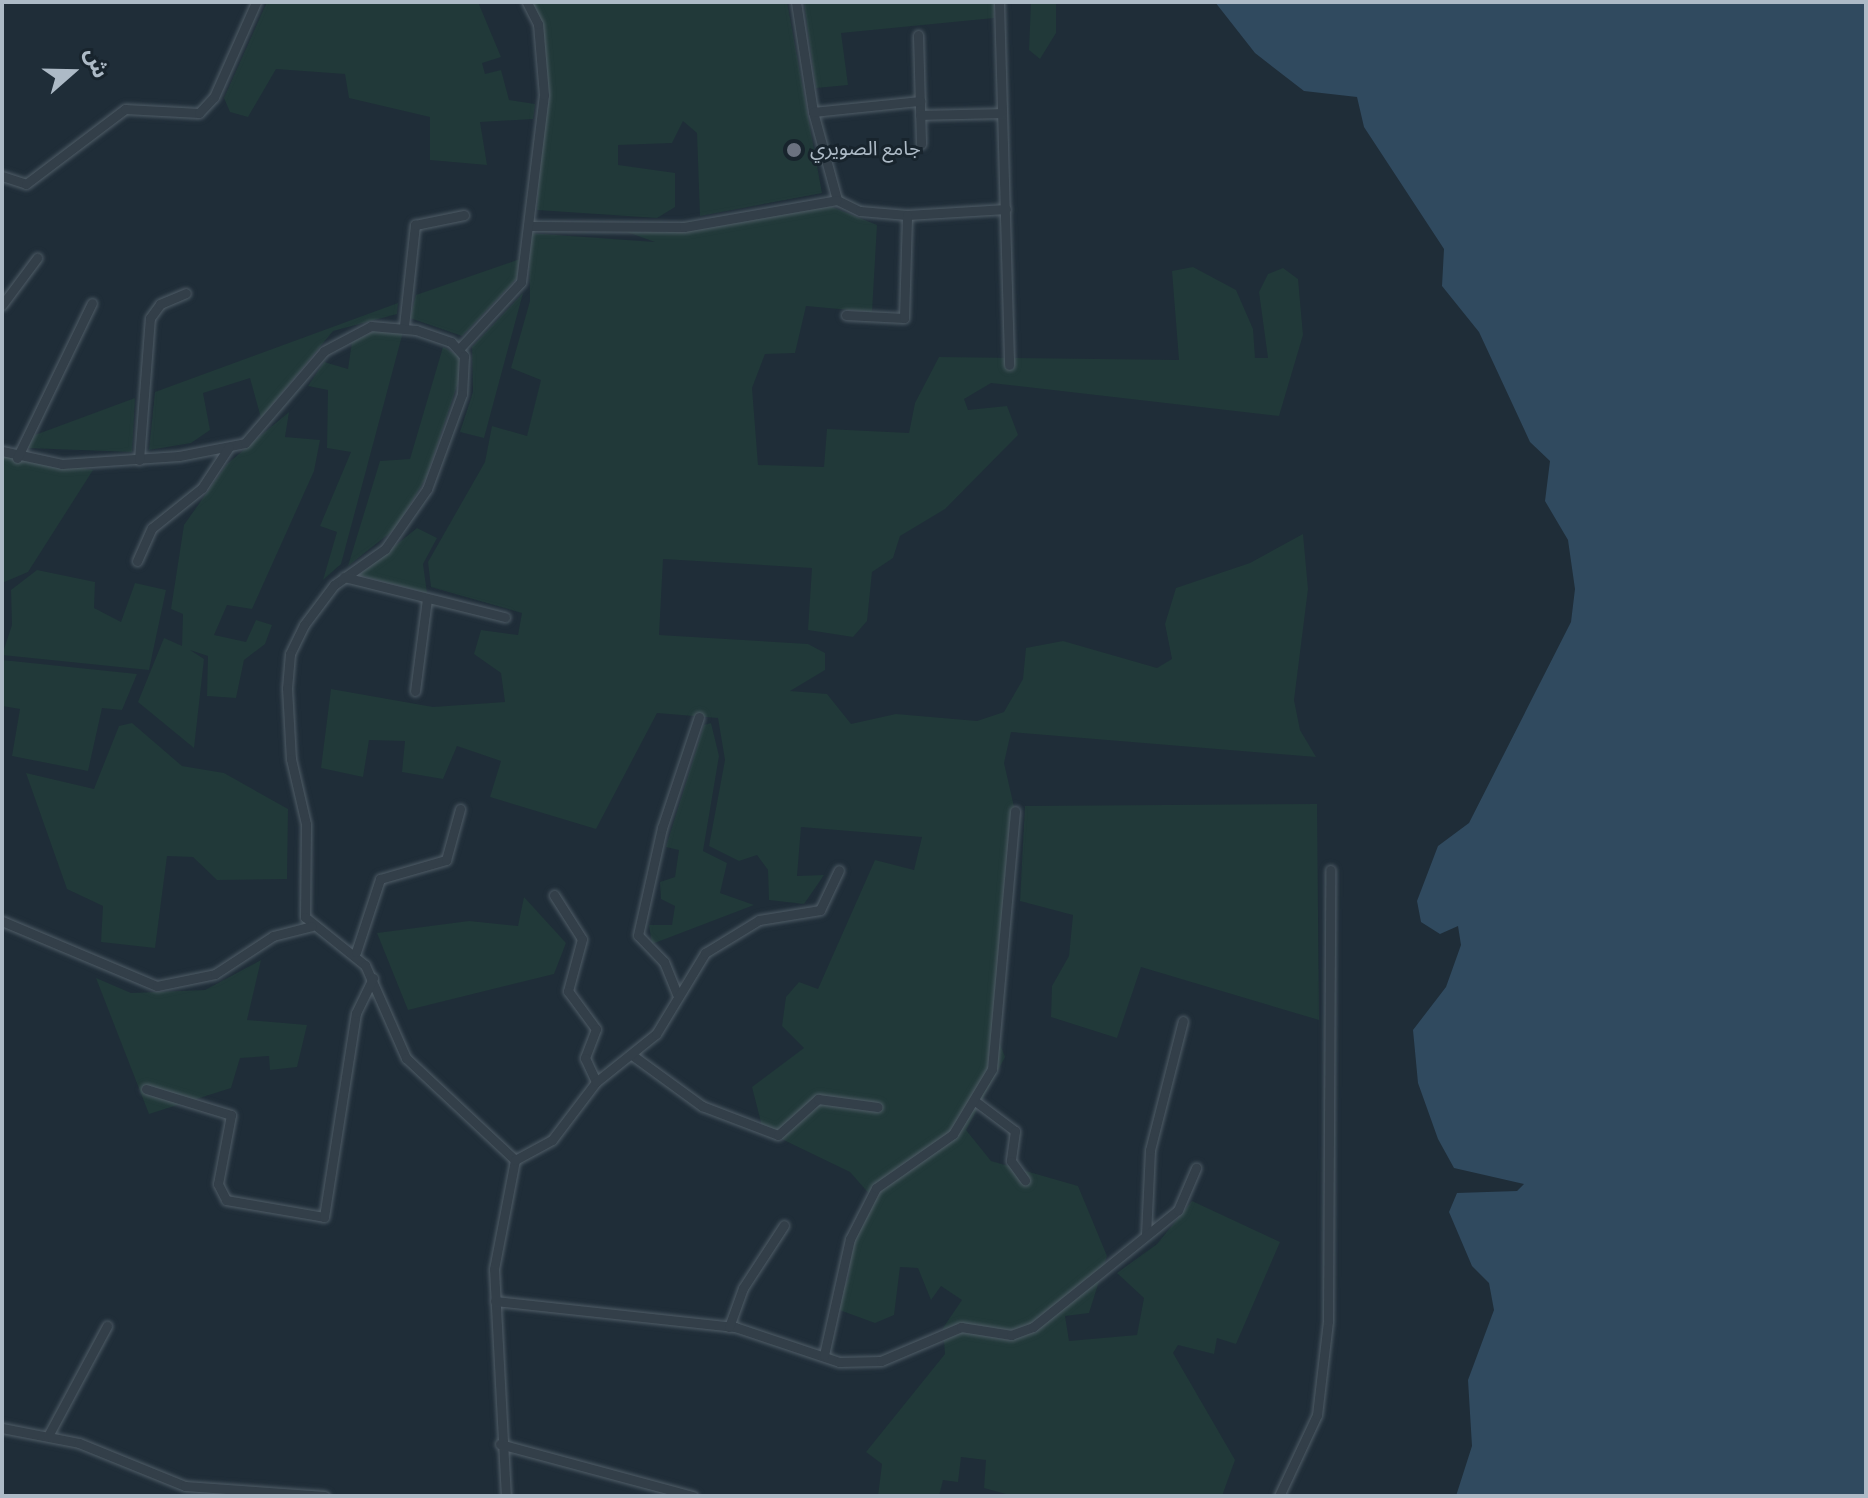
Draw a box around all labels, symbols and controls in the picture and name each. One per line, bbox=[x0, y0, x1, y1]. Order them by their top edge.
north arrow bbox=[32, 32, 112, 112]
text: ش bbox=[77, 45, 113, 82]
place label: جامع الصويري bbox=[810, 138, 921, 162]
marker: جامع الصويري bbox=[785, 141, 803, 159]

